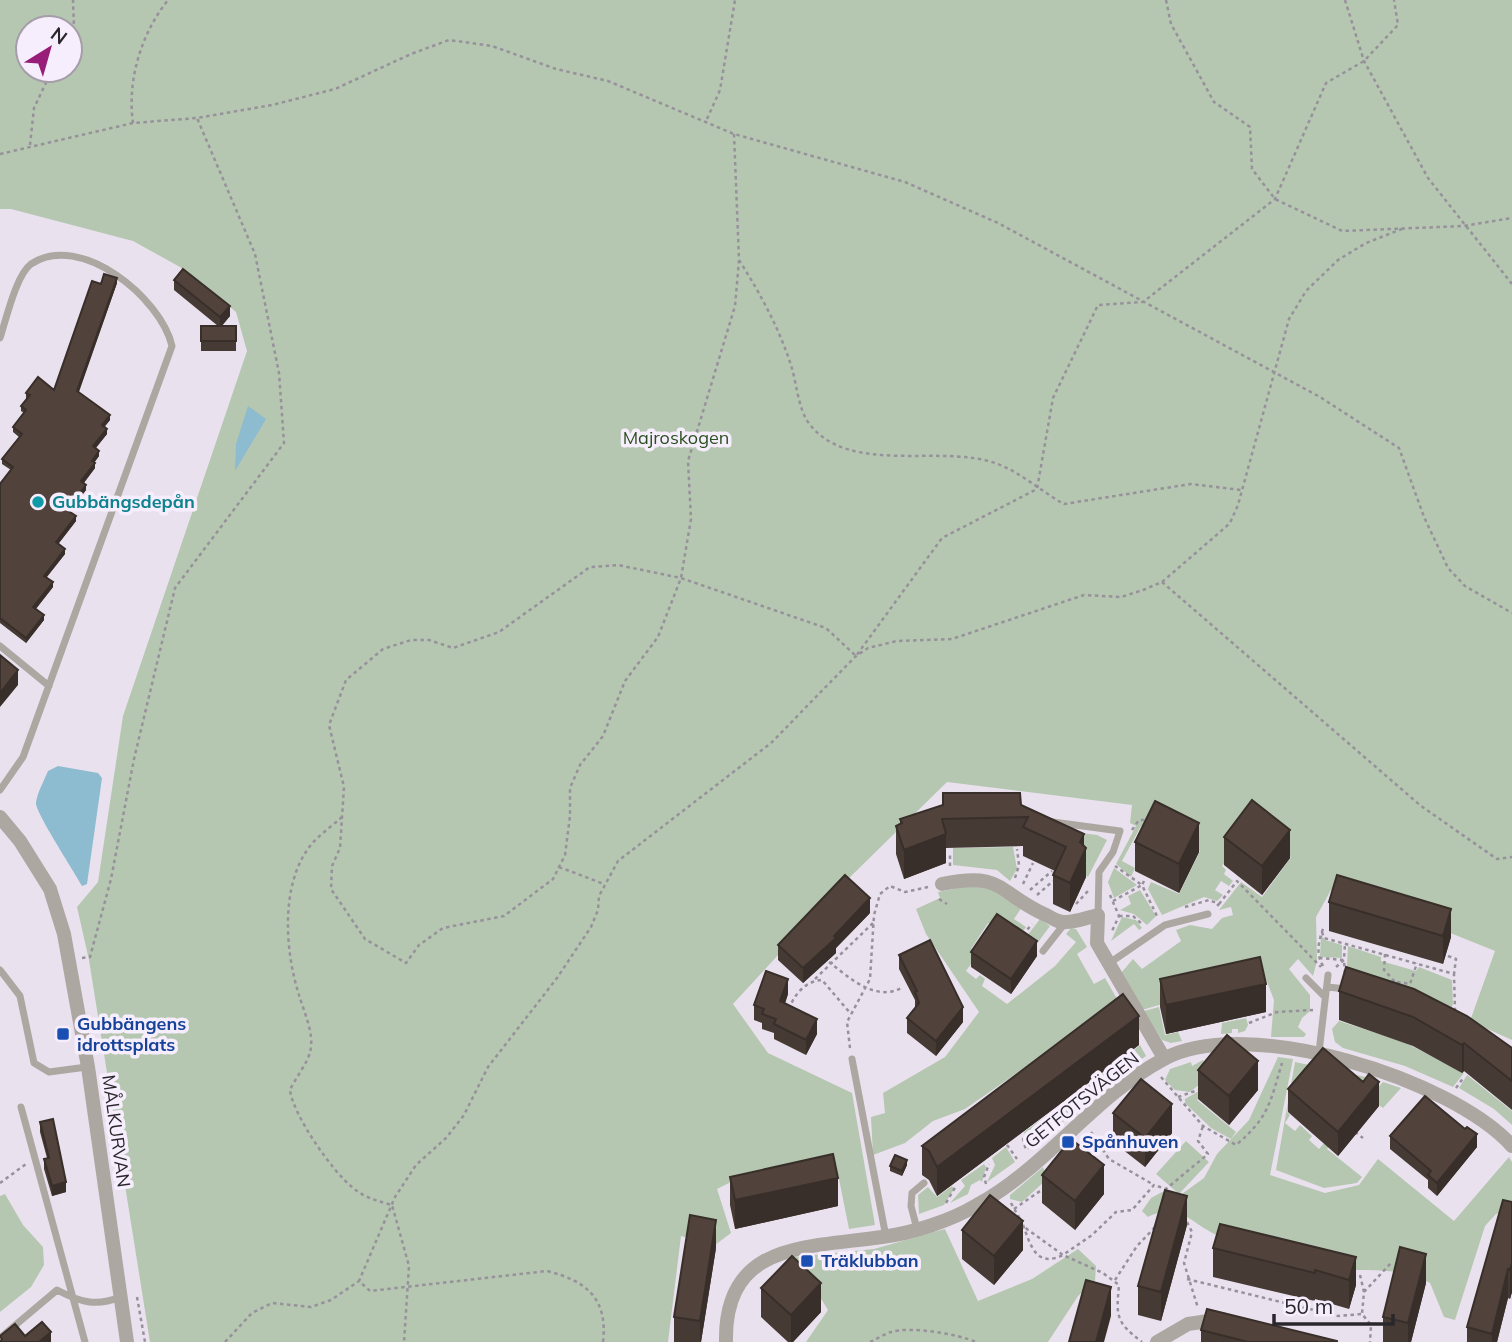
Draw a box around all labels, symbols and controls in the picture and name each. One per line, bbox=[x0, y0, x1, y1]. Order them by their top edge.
north arrow bbox=[14, 14, 84, 84]
text: N bbox=[46, 22, 72, 49]
park label: Majroskogen bbox=[623, 426, 729, 449]
place label: Gubbängsdepån bbox=[52, 490, 195, 513]
marker: Gubbängsdepån bbox=[30, 494, 46, 510]
place label: Gubbängens idrottsplats bbox=[77, 1012, 186, 1056]
marker: Gubbängens idrottsplats bbox=[55, 1026, 71, 1042]
street label: GETFOTSVÄGEN bbox=[1020, 1046, 1144, 1153]
street label: MÅLKURVAN bbox=[97, 1073, 136, 1189]
place label: Spånhuven bbox=[1082, 1130, 1179, 1153]
marker: Spånhuven bbox=[1060, 1134, 1076, 1150]
place label: Träklubban bbox=[821, 1249, 919, 1272]
marker: Träklubban bbox=[799, 1253, 815, 1269]
scale bar bbox=[1274, 1282, 1393, 1326]
text: 50 m bbox=[1284, 1293, 1333, 1319]

